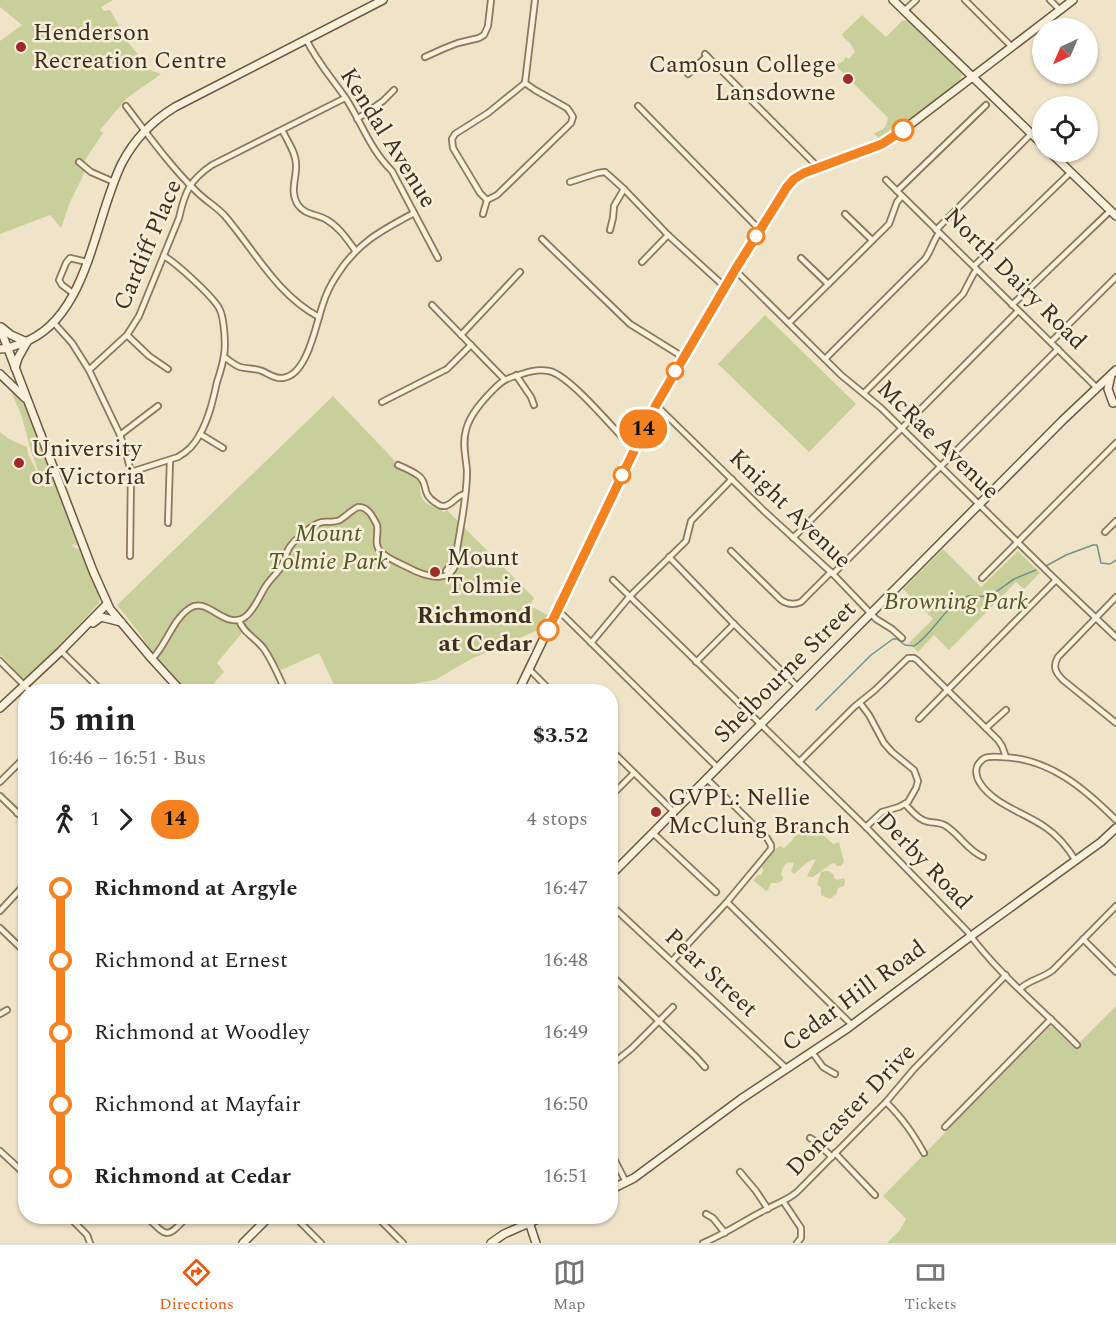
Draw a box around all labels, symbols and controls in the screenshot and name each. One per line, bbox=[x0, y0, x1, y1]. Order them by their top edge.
place label: Henderson Recreation Centre bbox=[33, 15, 227, 79]
north arrow bbox=[1032, 18, 1098, 84]
map controls bbox=[1032, 18, 1098, 162]
marker: Henderson Recreation Centre bbox=[14, 40, 28, 54]
place label: Camosun College Lansdowne bbox=[649, 47, 836, 111]
street label: Kendal Avenue bbox=[330, 61, 446, 215]
marker: Camosun College Lansdowne bbox=[841, 72, 855, 86]
button: locate bbox=[1032, 96, 1098, 162]
unlabelled marker bbox=[892, 119, 914, 141]
street label: Cardiff Place bbox=[104, 174, 192, 316]
street label: North Dairy Road bbox=[935, 199, 1095, 359]
unlabelled marker bbox=[747, 227, 765, 245]
unlabelled marker bbox=[666, 362, 684, 380]
street label: McRae Avenue bbox=[868, 372, 1008, 508]
line badge: 14 bbox=[616, 410, 670, 448]
text: 14 bbox=[631, 413, 655, 445]
place label: University of Victoria bbox=[31, 431, 145, 495]
street label: Knight Avenue bbox=[720, 441, 860, 577]
marker: University of Victoria bbox=[12, 456, 26, 470]
unlabelled marker bbox=[613, 466, 631, 484]
park label: Mount Tolmie Park bbox=[268, 516, 388, 580]
place label: Mount Tolmie bbox=[447, 540, 522, 604]
marker: Mount Tolmie bbox=[428, 565, 442, 579]
park label: Browning Park bbox=[884, 584, 1028, 620]
street label: Shelbourne Street bbox=[705, 592, 865, 752]
place label: Richmond at Cedar bbox=[417, 598, 533, 662]
marker: Richmond at Cedar bbox=[537, 619, 559, 641]
text: 5 min bbox=[48, 695, 136, 745]
text: $3.52 bbox=[533, 719, 588, 752]
text: 16:46 – 16:51 · Bus bbox=[48, 743, 206, 773]
place label: GVPL: Nellie McClung Branch bbox=[668, 780, 850, 844]
icon: walk bbox=[48, 803, 81, 836]
icon: forward bbox=[109, 803, 142, 836]
text: 14 bbox=[163, 803, 187, 835]
text: 1 bbox=[90, 804, 100, 834]
text: 4 stops bbox=[527, 804, 588, 834]
street label: Derby Road bbox=[868, 804, 980, 918]
marker: GVPL: Nellie McClung Branch bbox=[649, 805, 663, 819]
text: Richmond at Argyle bbox=[94, 872, 297, 905]
text: 16:47 bbox=[543, 873, 588, 903]
street label: Pear Street bbox=[656, 920, 766, 1026]
street label: Cedar Hill Road bbox=[774, 931, 934, 1061]
text: Richmond at Ernest bbox=[94, 944, 288, 977]
text: 16:48 bbox=[543, 945, 588, 975]
text: Richmond at Woodley bbox=[94, 1016, 309, 1049]
text: 16:49 bbox=[543, 1017, 588, 1047]
street label: Doncaster Drive bbox=[778, 1035, 924, 1185]
text: Richmond at Mayfair bbox=[94, 1088, 300, 1121]
text: 16:50 bbox=[543, 1089, 588, 1119]
text: Richmond at Cedar bbox=[94, 1160, 291, 1193]
text: 16:51 bbox=[543, 1161, 588, 1191]
tab: Directions bbox=[159, 1256, 234, 1316]
tab: Map bbox=[553, 1256, 586, 1316]
tab: Tickets bbox=[904, 1256, 957, 1316]

